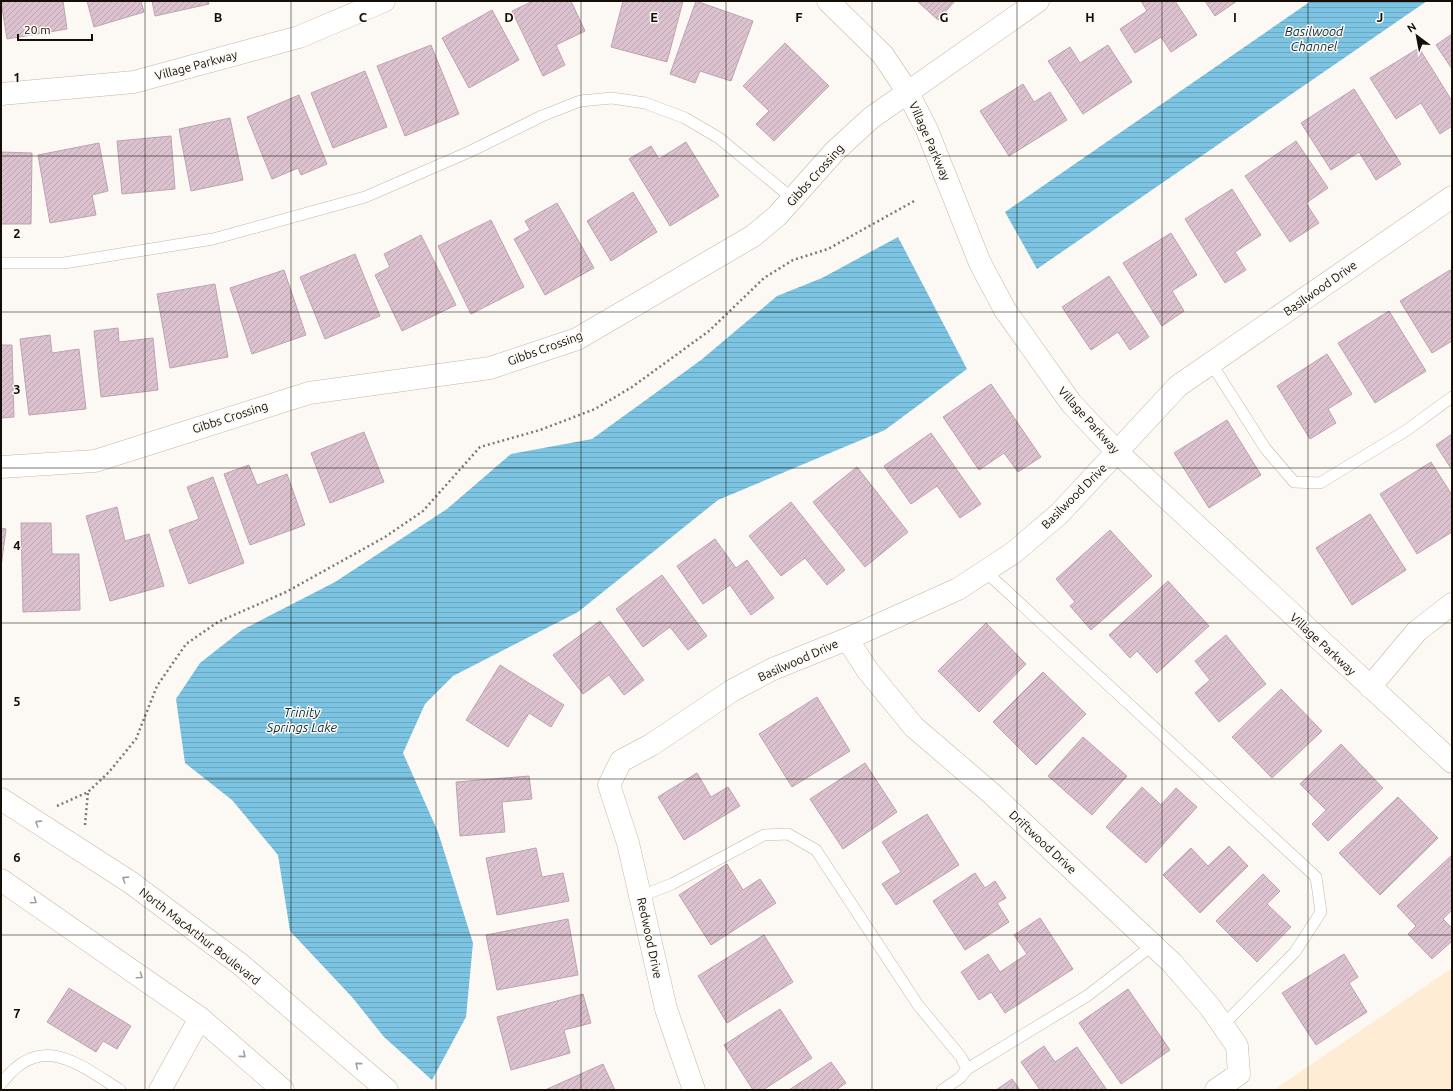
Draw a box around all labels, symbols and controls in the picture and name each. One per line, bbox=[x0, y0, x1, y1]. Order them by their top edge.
text: B bbox=[214, 10, 223, 24]
text: C bbox=[359, 10, 368, 24]
text: D bbox=[504, 10, 514, 24]
text: E bbox=[650, 10, 658, 24]
text: F bbox=[795, 10, 803, 24]
text: G bbox=[940, 10, 949, 24]
text: H bbox=[1085, 10, 1095, 24]
text: I bbox=[1233, 10, 1237, 24]
text: J bbox=[1377, 10, 1383, 24]
scale bar bbox=[18, 16, 92, 42]
north arrow bbox=[1397, 16, 1437, 56]
text: N bbox=[1405, 20, 1418, 35]
text: 20 m bbox=[24, 23, 51, 36]
water label: Basilwood Channel bbox=[1285, 24, 1344, 53]
street label: Village Parkway bbox=[153, 48, 239, 82]
text: 1 bbox=[13, 70, 21, 84]
street label: Village Parkway bbox=[907, 100, 953, 183]
street label: Gibbs Crossing bbox=[784, 141, 846, 209]
text: 2 bbox=[13, 226, 21, 240]
street label: Basilwood Drive bbox=[1281, 258, 1359, 318]
street label: Gibbs Crossing bbox=[506, 328, 584, 368]
text: 3 bbox=[13, 382, 21, 396]
street label: Village Parkway bbox=[1056, 384, 1122, 456]
street label: Gibbs Crossing bbox=[190, 399, 270, 435]
street label: Basilwood Drive bbox=[1039, 461, 1109, 531]
text: 4 bbox=[13, 538, 21, 552]
street label: Village Parkway bbox=[1288, 610, 1359, 678]
street label: Basilwood Drive bbox=[756, 636, 840, 684]
text: 5 bbox=[13, 694, 21, 708]
water label: Trinity Springs Lake bbox=[266, 705, 338, 734]
street label: Driftwood Drive bbox=[1007, 808, 1079, 876]
one-way arrow bbox=[35, 820, 42, 828]
text: 6 bbox=[13, 850, 21, 864]
one-way arrow bbox=[122, 876, 129, 883]
street label: North MacArthur Boulevard bbox=[137, 885, 263, 987]
one-way arrow bbox=[29, 896, 36, 903]
street label: Redwood Drive bbox=[635, 896, 665, 980]
one-way arrow bbox=[136, 971, 143, 979]
text: 7 bbox=[13, 1006, 21, 1020]
one-way arrow bbox=[238, 1050, 246, 1058]
one-way arrow bbox=[355, 1062, 362, 1069]

